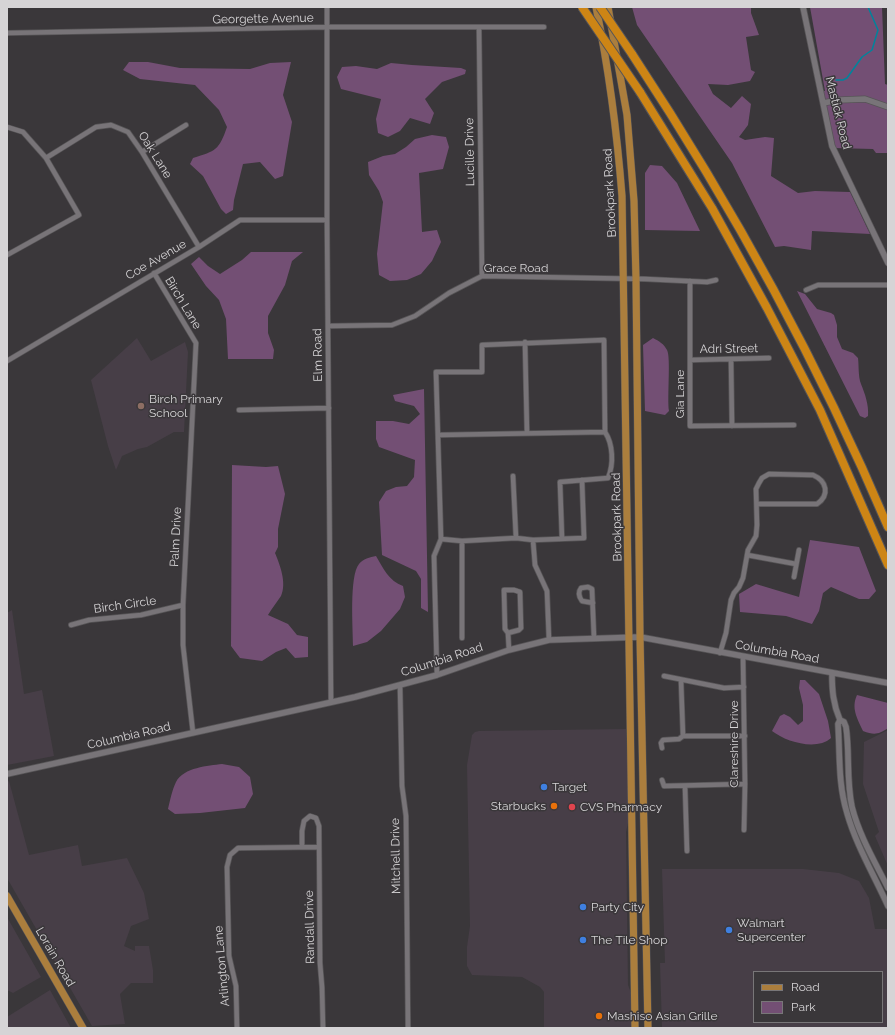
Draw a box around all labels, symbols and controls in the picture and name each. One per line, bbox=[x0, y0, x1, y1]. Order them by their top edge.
street label: Georgette Avenue bbox=[212, 11, 314, 27]
street label: Mastick Road bbox=[822, 75, 854, 151]
street label: Lucille Drive bbox=[462, 118, 478, 186]
street label: Oak Lane bbox=[135, 129, 175, 181]
street label: Brookpark Road bbox=[600, 148, 620, 238]
street label: Coe Avenue bbox=[123, 237, 189, 283]
street label: Grace Road bbox=[484, 261, 548, 275]
street label: Birch Lane bbox=[162, 274, 204, 332]
street label: Elm Road bbox=[310, 328, 326, 382]
street label: Adri Street bbox=[700, 341, 758, 357]
street label: Gia Lane bbox=[673, 370, 687, 418]
place label: Birch Primary School bbox=[149, 392, 223, 420]
marker: Birch Primary School bbox=[136, 401, 146, 411]
street label: Brookpark Road bbox=[609, 472, 625, 562]
street label: Palm Drive bbox=[167, 507, 185, 567]
street label: Birch Circle bbox=[93, 593, 157, 617]
street label: Columbia Road bbox=[734, 638, 820, 666]
street label: Columbia Road bbox=[399, 640, 485, 680]
street label: Clareshire Drive bbox=[727, 700, 741, 788]
street label: Columbia Road bbox=[86, 719, 172, 753]
place label: Target bbox=[552, 780, 587, 794]
marker: Target bbox=[539, 782, 549, 792]
place label: Starbucks bbox=[491, 799, 546, 813]
place label: CVS Pharmacy bbox=[580, 800, 662, 814]
marker: Starbucks bbox=[549, 801, 559, 811]
marker: CVS Pharmacy bbox=[567, 802, 577, 812]
street label: Mitchell Drive bbox=[388, 818, 404, 894]
street label: Randall Drive bbox=[302, 890, 318, 964]
place label: Party City bbox=[591, 900, 644, 914]
marker: Party City bbox=[578, 902, 588, 912]
place label: Walmart Supercenter bbox=[737, 916, 806, 944]
street label: Lorain Road bbox=[32, 925, 78, 989]
street label: Arlington Lane bbox=[211, 925, 233, 1007]
marker: Walmart Supercenter bbox=[724, 925, 734, 935]
place label: The Tile Shop bbox=[591, 933, 668, 947]
marker: The Tile Shop bbox=[578, 935, 588, 945]
legend bbox=[753, 971, 883, 1023]
text: Road bbox=[791, 980, 820, 994]
text: Park bbox=[791, 1000, 816, 1014]
place label: Mashiso Asian Grille bbox=[607, 1009, 717, 1023]
marker: Mashiso Asian Grille bbox=[594, 1011, 604, 1021]

